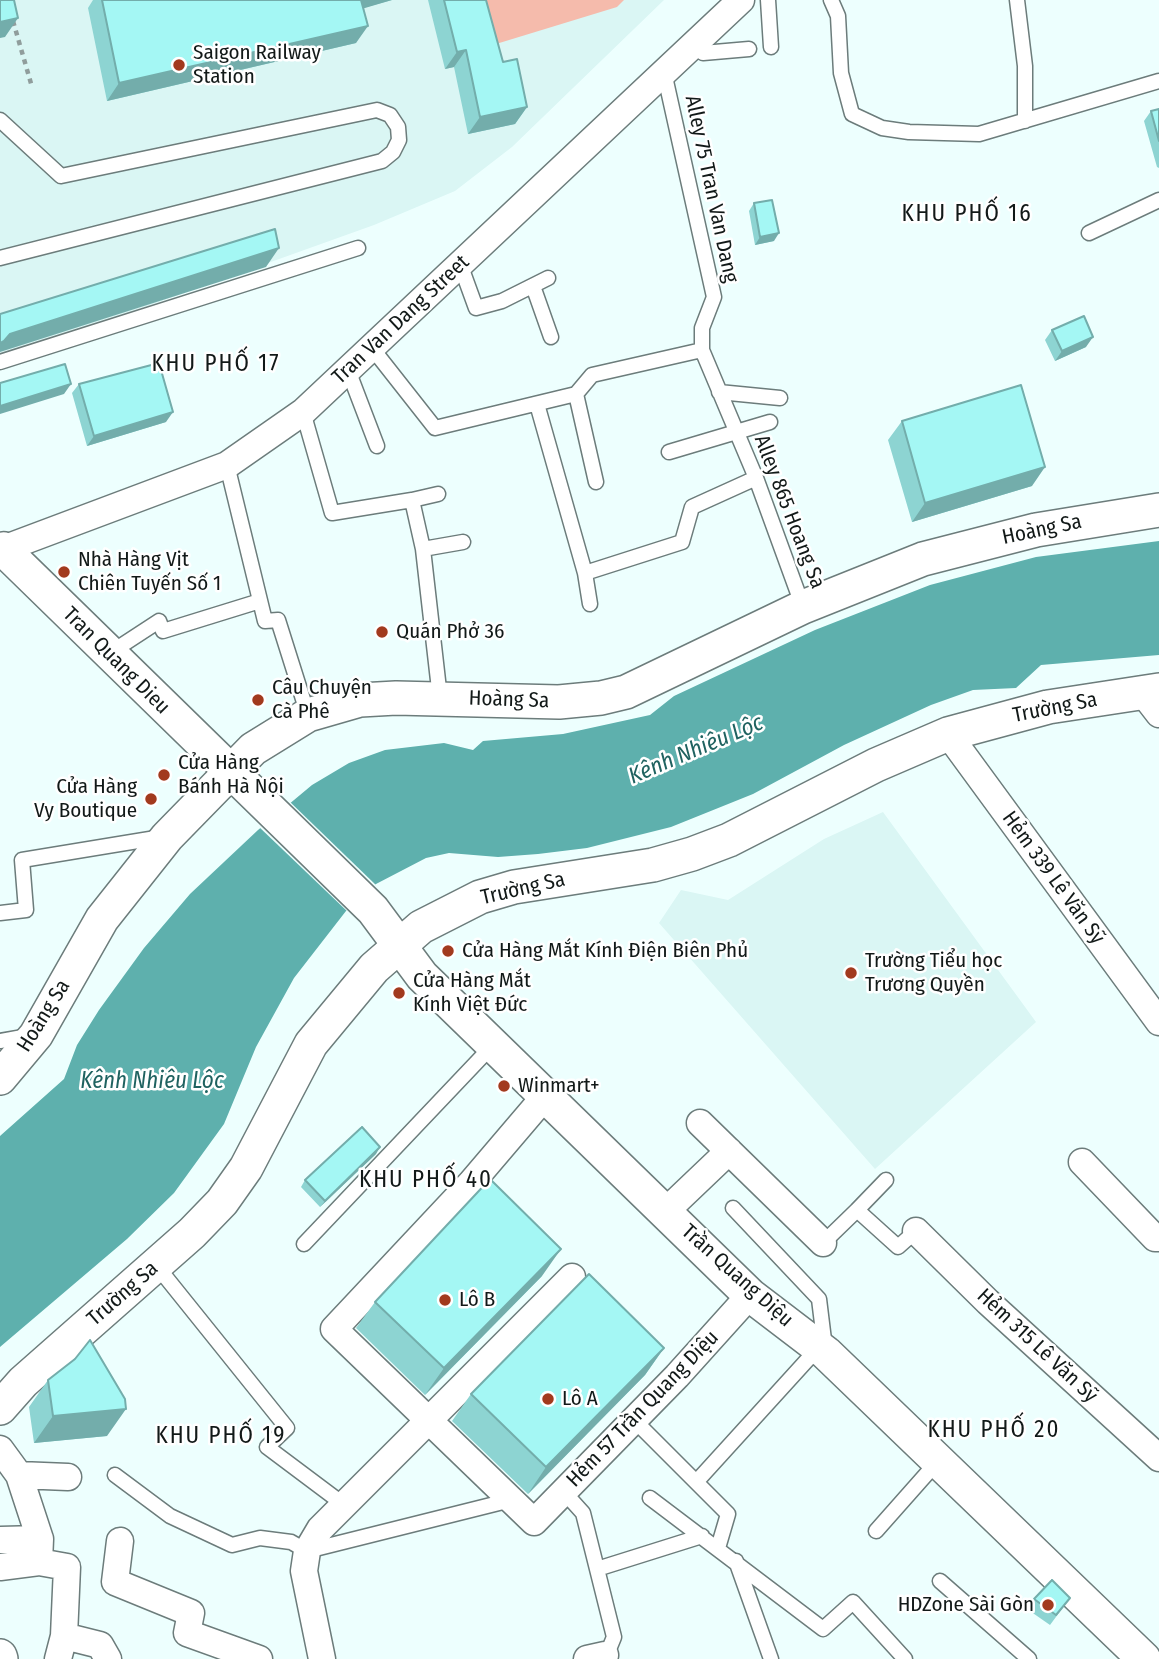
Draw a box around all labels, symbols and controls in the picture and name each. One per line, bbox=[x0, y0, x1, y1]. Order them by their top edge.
place label: Saigon Railway Station bbox=[193, 40, 321, 90]
marker: Saigon Railway Station bbox=[171, 57, 187, 73]
street label: Alley 75 Tran Van Dang bbox=[679, 93, 743, 285]
district label: KHU PHỐ 16 bbox=[903, 201, 1031, 229]
street label: Tran Van Dang Street bbox=[327, 250, 475, 390]
district label: KHU PHỐ 17 bbox=[153, 351, 279, 379]
street label: Alley 865 Hoang Sa bbox=[748, 432, 830, 592]
street label: Hoàng Sa bbox=[1000, 509, 1084, 551]
place label: Nhà Hàng Vịt Chiên Tuyến Số 1 bbox=[78, 547, 221, 597]
marker: Nhà Hàng Vịt Chiên Tuyến Số 1 bbox=[56, 564, 72, 580]
street label: Tran Quang Dieu bbox=[57, 602, 175, 720]
place label: Quán Phở 36 bbox=[396, 619, 504, 645]
marker: Quán Phở 36 bbox=[374, 624, 390, 640]
place label: Câu Chuyện Cà Phê bbox=[272, 675, 372, 725]
street label: Hoàng Sa bbox=[468, 686, 550, 714]
street label: Trường Sa bbox=[1011, 687, 1099, 729]
marker: Câu Chuyện Cà Phê bbox=[250, 692, 266, 708]
water label: Kênh Nhiêu Lộc bbox=[625, 709, 767, 791]
place label: Cửa Hàng Bánh Hà Nội bbox=[178, 750, 284, 800]
marker: Cửa Hàng Bánh Hà Nội bbox=[156, 767, 172, 783]
place label: Cửa Hàng Vy Boutique bbox=[34, 774, 137, 824]
marker: Cửa Hàng Vy Boutique bbox=[143, 791, 159, 807]
street label: Hẻm 339 Lê Văn Sỹ bbox=[996, 807, 1110, 949]
street label: Trường Sa bbox=[478, 867, 568, 911]
place label: Cửa Hàng Mắt Kính Điện Biên Phủ bbox=[462, 938, 748, 964]
marker: Cửa Hàng Mắt Kính Điện Biên Phủ bbox=[440, 943, 456, 959]
place label: Trường Tiểu học Trương Quyền bbox=[865, 948, 1002, 998]
marker: Trường Tiểu học Trương Quyền bbox=[843, 965, 859, 981]
place label: Cửa Hàng Mắt Kính Việt Đức bbox=[413, 968, 531, 1018]
street label: Hoàng Sa bbox=[12, 975, 76, 1057]
marker: Cửa Hàng Mắt Kính Việt Đức bbox=[391, 985, 407, 1001]
water label: Kênh Nhiêu Lộc bbox=[80, 1068, 224, 1096]
place label: Winmart+ bbox=[518, 1073, 599, 1099]
marker: Winmart+ bbox=[496, 1078, 512, 1094]
district label: KHU PHỐ 40 bbox=[360, 1167, 492, 1195]
street label: Trần Quang Diệu bbox=[676, 1219, 798, 1333]
street label: Trường Sa bbox=[82, 1256, 164, 1332]
street label: Hẻm 315 Lê Văn Sỹ bbox=[971, 1284, 1103, 1408]
place label: Lô B bbox=[459, 1287, 495, 1313]
marker: Lô B bbox=[437, 1292, 453, 1308]
street label: Hẻm 57 Trần Quang Diệu bbox=[562, 1325, 724, 1493]
place label: Lô A bbox=[562, 1386, 598, 1412]
marker: Lô A bbox=[540, 1391, 556, 1407]
district label: KHU PHỐ 20 bbox=[929, 1417, 1059, 1445]
district label: KHU PHỐ 19 bbox=[157, 1423, 285, 1451]
place label: HDZone Sài Gòn bbox=[898, 1592, 1034, 1618]
marker: HDZone Sài Gòn bbox=[1040, 1597, 1056, 1613]

